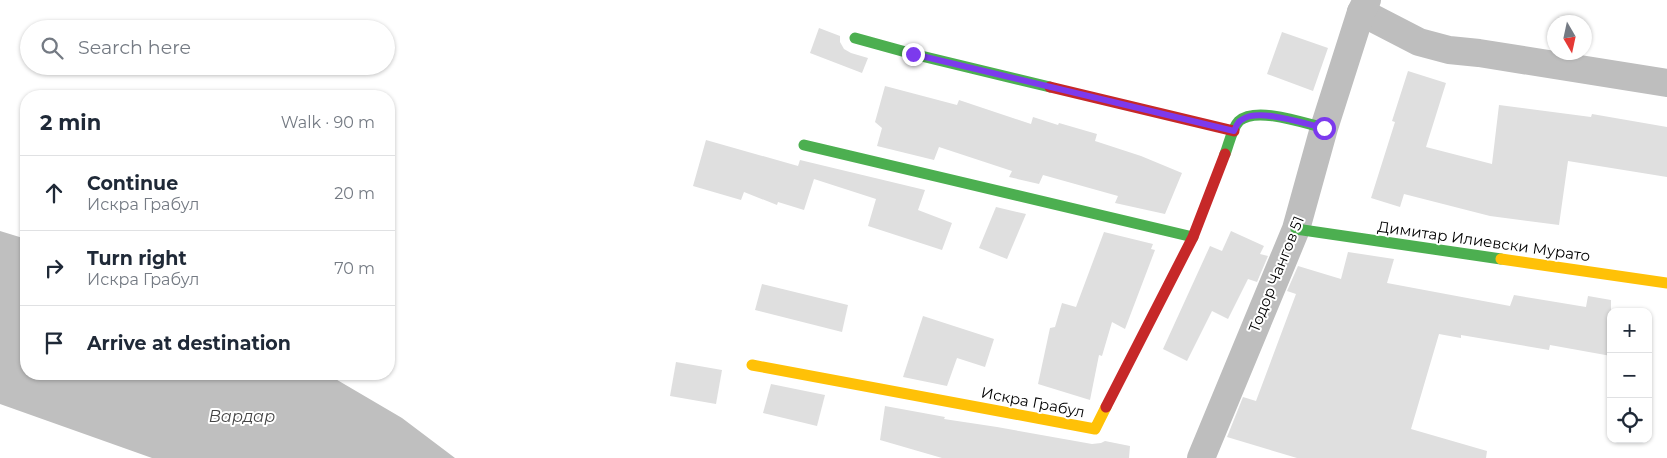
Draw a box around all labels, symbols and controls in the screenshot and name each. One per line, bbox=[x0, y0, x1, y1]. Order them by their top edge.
north arrow bbox=[1547, 15, 1592, 60]
search box bbox=[20, 20, 395, 75]
icon: search bbox=[38, 34, 66, 62]
text: Search here bbox=[78, 36, 191, 59]
route end bbox=[902, 43, 925, 66]
text: 2 min bbox=[40, 110, 101, 135]
text: Walk · 90 m bbox=[281, 113, 375, 132]
route start bbox=[1313, 117, 1336, 140]
text: Continue bbox=[87, 172, 178, 195]
icon: ahead bbox=[40, 179, 68, 207]
text: 20 m bbox=[334, 184, 375, 203]
text: Искра Грабул bbox=[87, 195, 199, 214]
street label: Тодор Чангов 51 bbox=[1244, 213, 1308, 335]
street label: Димитар Илиевски Мурато bbox=[1376, 217, 1592, 265]
text: Turn right bbox=[87, 247, 187, 270]
icon: right bbox=[40, 254, 68, 282]
text: 70 m bbox=[334, 259, 375, 278]
text: Искра Грабул bbox=[87, 270, 199, 289]
map controls bbox=[1607, 308, 1652, 443]
button: + bbox=[1607, 308, 1652, 353]
icon: arrive bbox=[40, 329, 68, 357]
text: Arrive at destination bbox=[87, 332, 291, 355]
button: − bbox=[1607, 353, 1652, 398]
street label: Искра Грабул bbox=[979, 383, 1087, 421]
button: locate bbox=[1607, 398, 1652, 443]
water label: Вардар bbox=[209, 407, 275, 426]

